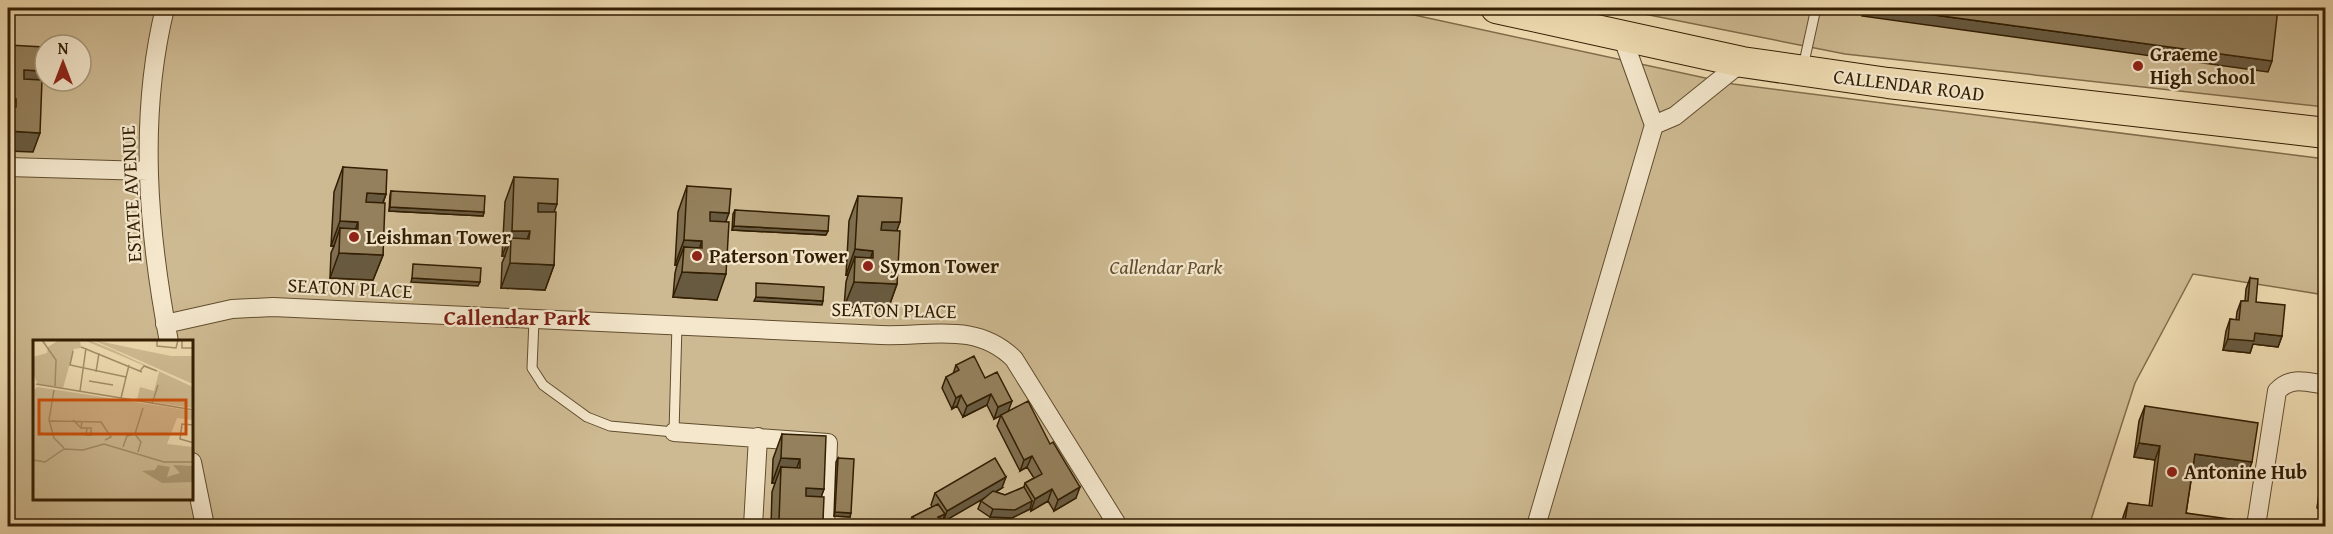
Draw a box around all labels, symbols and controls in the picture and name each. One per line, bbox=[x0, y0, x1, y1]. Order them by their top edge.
north arrow bbox=[33, 33, 93, 93]
text: N bbox=[58, 36, 69, 60]
place label: Graeme High School bbox=[2150, 39, 2256, 91]
marker: Graeme High School bbox=[2131, 59, 2145, 73]
street label: CALLENDAR ROAD bbox=[1832, 61, 1986, 108]
street label: ESTATE AVENUE bbox=[112, 125, 149, 263]
place label: Leishman Tower bbox=[366, 222, 511, 251]
marker: Leishman Tower bbox=[347, 230, 361, 244]
place label: Paterson Tower bbox=[709, 241, 847, 270]
marker: Paterson Tower bbox=[690, 249, 704, 263]
place label: Symon Tower bbox=[880, 251, 999, 280]
park label: Callendar Park bbox=[1110, 252, 1223, 281]
marker: Symon Tower bbox=[861, 259, 875, 273]
street label: SEATON PLACE bbox=[287, 270, 413, 305]
street label: SEATON PLACE bbox=[831, 294, 957, 325]
district label: Callendar Park bbox=[444, 301, 591, 333]
inset map bbox=[33, 340, 194, 501]
place label: Antonine Hub bbox=[2184, 457, 2307, 486]
marker: Antonine Hub bbox=[2165, 465, 2179, 479]

